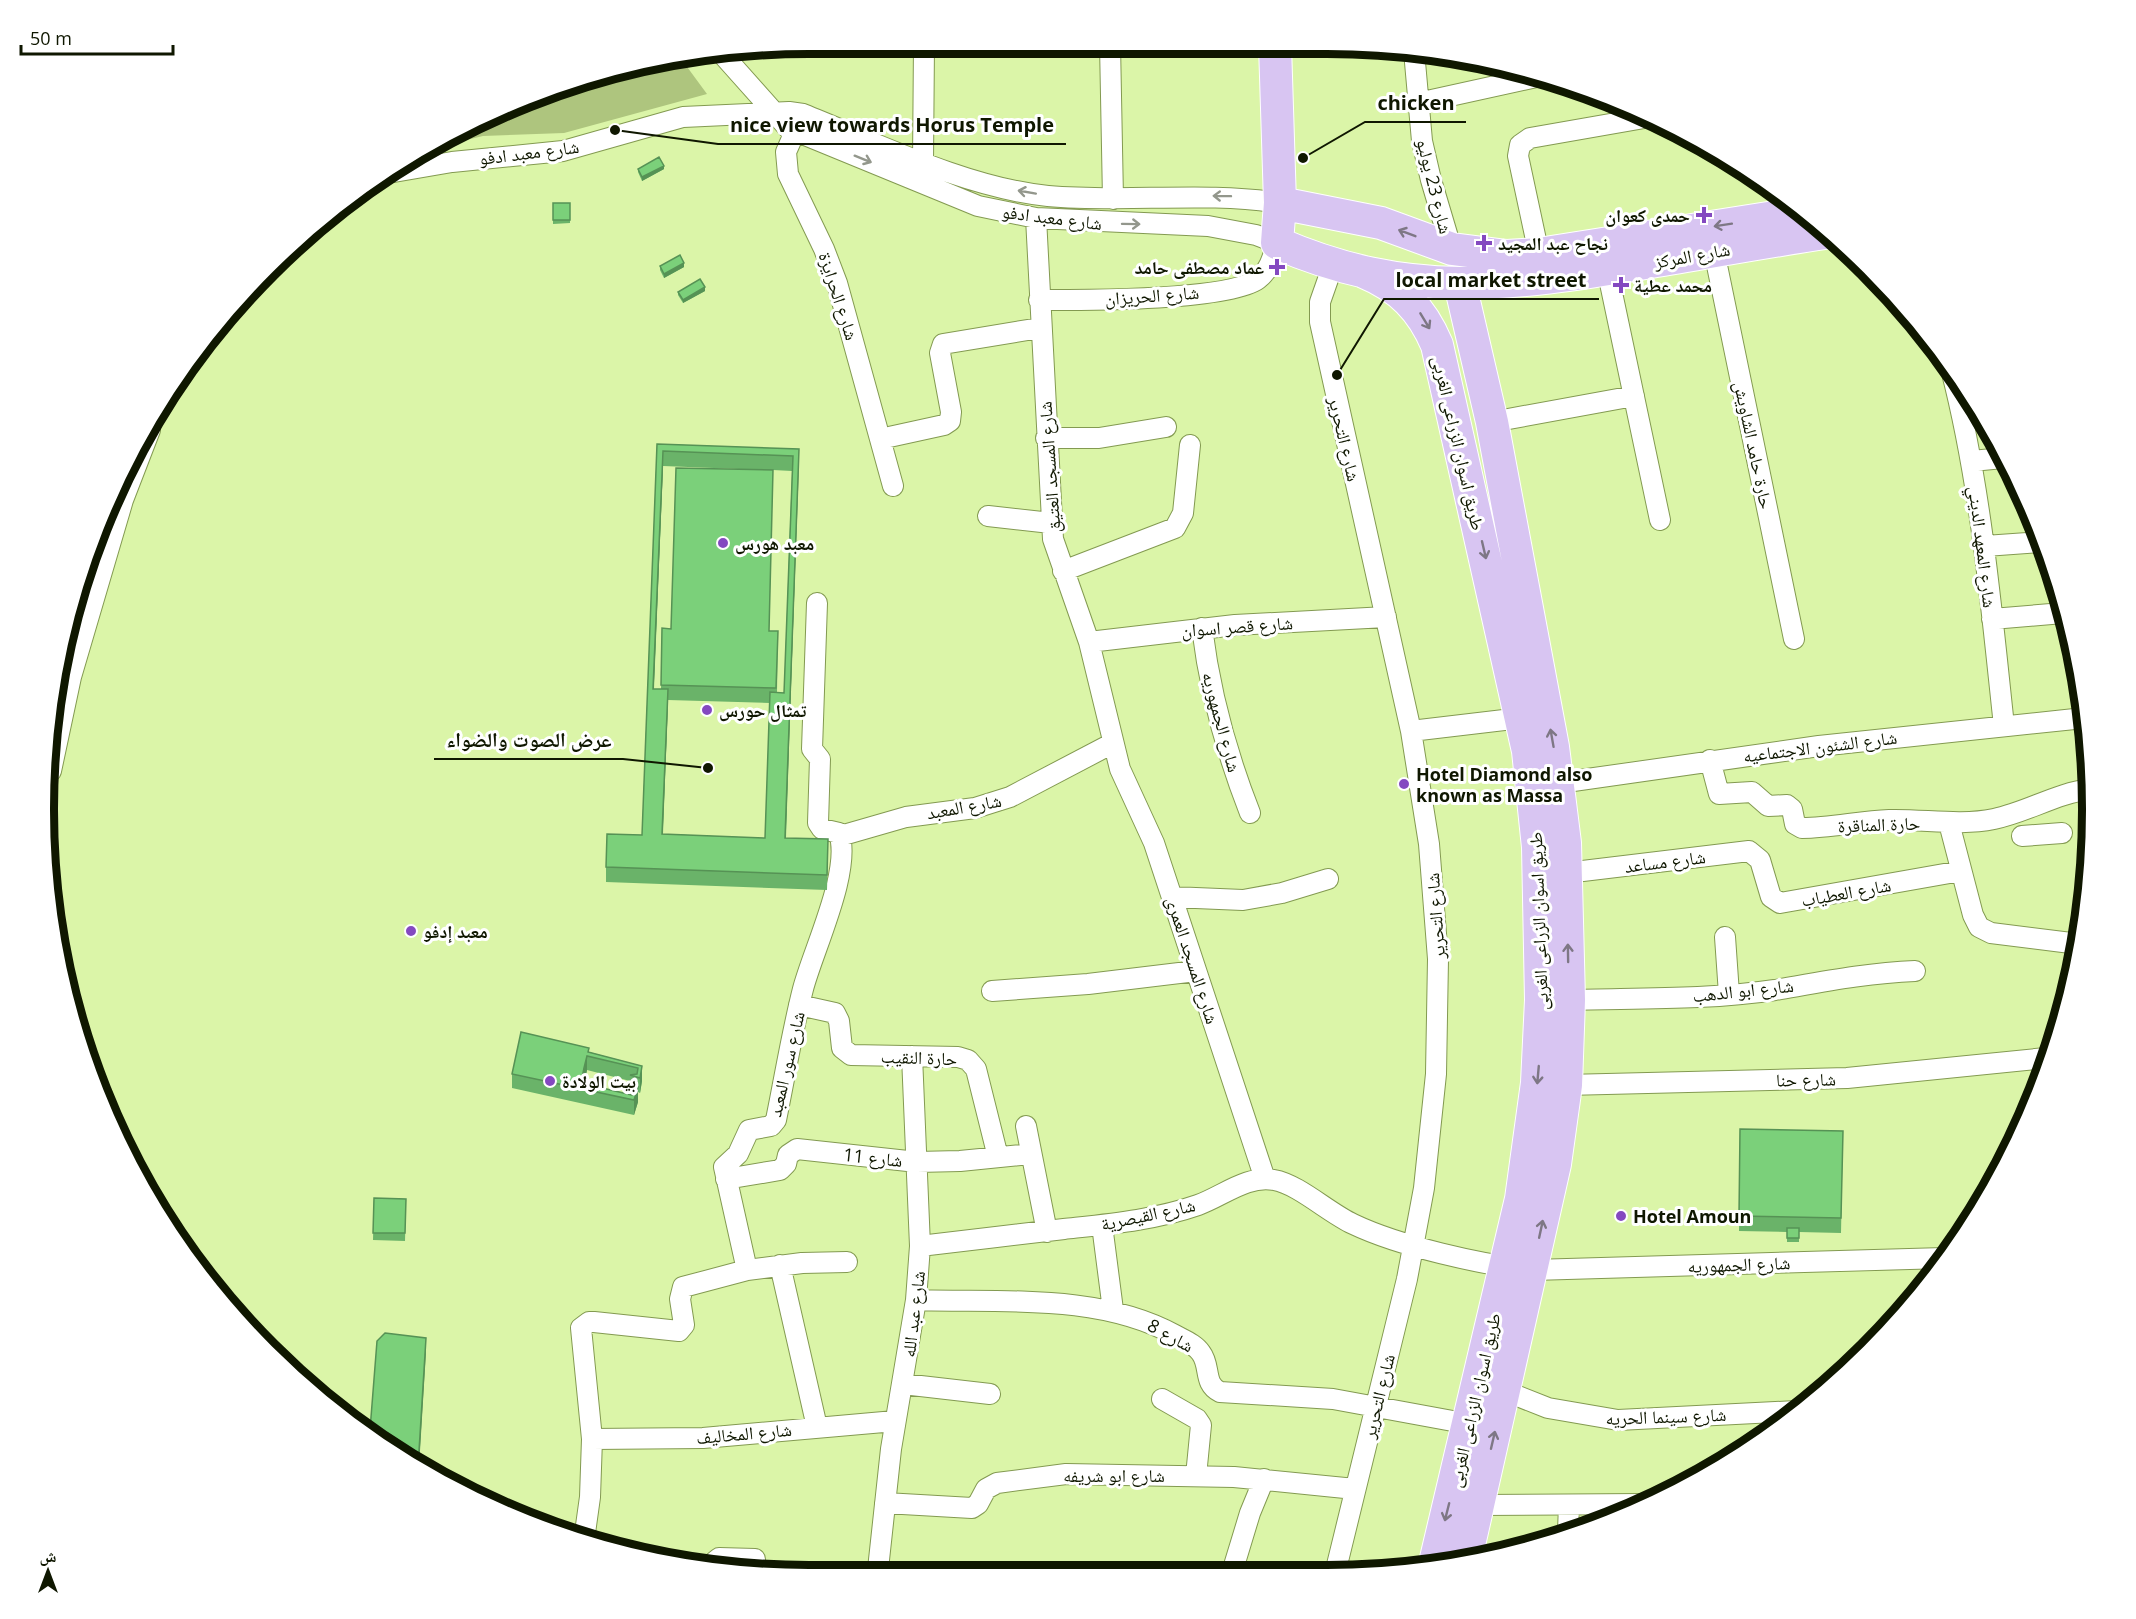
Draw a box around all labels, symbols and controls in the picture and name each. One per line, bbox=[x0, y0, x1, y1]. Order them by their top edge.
scale bar bbox=[21, 18, 172, 56]
text: 50 m bbox=[30, 26, 72, 50]
callout: chicken bbox=[1365, 84, 1466, 122]
text: chicken bbox=[1377, 89, 1455, 116]
callout: nice view towards Horus Temple bbox=[718, 106, 1066, 144]
text: nice view towards Horus Temple bbox=[730, 111, 1054, 138]
street label: شارع معبد ادفو bbox=[478, 134, 580, 170]
street label: شارع 23 يوليو bbox=[1412, 136, 1458, 236]
one-way arrow bbox=[853, 154, 871, 165]
one-way arrow bbox=[1018, 186, 1037, 197]
one-way arrow bbox=[1212, 191, 1232, 202]
street label: شارع معبد ادفو bbox=[1001, 199, 1103, 235]
place label: حمدى كعوان bbox=[1605, 203, 1690, 227]
marker: حمدى كعوان bbox=[1695, 206, 1713, 224]
one-way arrow bbox=[1120, 218, 1140, 230]
one-way arrow bbox=[1713, 220, 1733, 231]
one-way arrow bbox=[1398, 227, 1417, 238]
place label: نجاح عبد المجيد bbox=[1498, 231, 1608, 255]
marker: نجاح عبد المجيد bbox=[1475, 234, 1493, 252]
street label: شارع المركز bbox=[1651, 237, 1732, 274]
street label: شارع الحرايزة bbox=[813, 249, 865, 343]
place label: عماد مصطفى حامد bbox=[1134, 255, 1264, 279]
marker: عماد مصطفى حامد bbox=[1268, 258, 1286, 276]
callout: local market street bbox=[1384, 261, 1599, 299]
text: local market street bbox=[1395, 266, 1587, 293]
place label: محمد عطية bbox=[1634, 273, 1712, 297]
marker: محمد عطية bbox=[1612, 276, 1630, 294]
street label: شارع الحريزان bbox=[1104, 280, 1200, 310]
one-way arrow bbox=[1419, 312, 1431, 329]
street label: طريق اسوان الزراعى الغربى bbox=[1427, 353, 1491, 533]
street label: حارة حامد الشاويش bbox=[1729, 379, 1779, 511]
street label: شارع التحرير bbox=[1323, 393, 1366, 484]
street label: شارع المسجد العتيق bbox=[1032, 401, 1066, 533]
street label: شارع المعهد الديني bbox=[1960, 485, 2002, 610]
place label: معبد هورس bbox=[735, 531, 814, 555]
marker: معبد هورس bbox=[716, 536, 730, 550]
one-way arrow bbox=[1478, 540, 1490, 559]
street label: شارع قصر اسوان bbox=[1180, 610, 1294, 642]
street label: شارع الجمهوريه bbox=[1197, 669, 1247, 775]
place label: تمثال حورس bbox=[719, 698, 806, 722]
marker: تمثال حورس bbox=[700, 703, 714, 717]
callout: عرض الصوت والضواء bbox=[434, 721, 623, 759]
street label: شارع الشئون الاجتماعيه bbox=[1742, 725, 1898, 767]
text: عرض الصوت والضواء bbox=[446, 726, 612, 753]
one-way arrow bbox=[1546, 728, 1557, 748]
place label: Hotel Diamond also known as Massa bbox=[1416, 762, 1592, 807]
marker: Hotel Diamond also known as Massa bbox=[1397, 777, 1411, 791]
street label: شارع المعبد bbox=[925, 788, 1003, 824]
street label: حارة المناقرة bbox=[1837, 811, 1921, 837]
street label: طريق اسوان الزراعى الغربى bbox=[1523, 831, 1553, 1011]
street label: شارع مساعد bbox=[1623, 844, 1707, 878]
street label: شارع التحرير bbox=[1420, 872, 1450, 961]
street label: شارع العطياب bbox=[1799, 872, 1893, 912]
street label: شارع المسجد العمرى bbox=[1161, 893, 1225, 1027]
place label: معبد إدفو bbox=[423, 919, 488, 943]
marker: معبد إدفو bbox=[404, 924, 418, 938]
one-way arrow bbox=[1562, 943, 1574, 963]
street label: شارع ابو الدهب bbox=[1691, 973, 1795, 1007]
street label: شارع سور المعبد bbox=[762, 1009, 810, 1119]
street label: حارة النقيب bbox=[880, 1044, 958, 1070]
one-way arrow bbox=[1532, 1065, 1543, 1084]
street label: شارع حنا bbox=[1776, 1066, 1836, 1092]
place label: بيت الولادة bbox=[562, 1069, 636, 1093]
marker: بيت الولادة bbox=[543, 1074, 557, 1088]
street label: شارع 11 bbox=[842, 1142, 904, 1172]
street label: شارع القيصرية bbox=[1099, 1192, 1197, 1236]
place label: Hotel Amoun bbox=[1633, 1204, 1751, 1228]
marker: Hotel Amoun bbox=[1614, 1209, 1628, 1223]
one-way arrow bbox=[1536, 1220, 1548, 1239]
street label: شارع الجمهوريه bbox=[1687, 1250, 1791, 1278]
street label: شارع عبد الله bbox=[896, 1269, 930, 1359]
street label: طريق اسوان الزراعى الغربى bbox=[1442, 1310, 1506, 1490]
street label: شارع 8 bbox=[1144, 1313, 1198, 1357]
street label: شارع التحرير bbox=[1356, 1351, 1400, 1442]
street label: شارع سينما الحريه bbox=[1605, 1402, 1727, 1430]
street label: شارع المخاليف bbox=[695, 1417, 793, 1449]
one-way arrow bbox=[1488, 1431, 1500, 1450]
street label: شارع ابو شريفه bbox=[1063, 1463, 1165, 1487]
one-way arrow bbox=[1441, 1502, 1453, 1521]
north arrow bbox=[18, 1541, 78, 1601]
text: ش bbox=[40, 1545, 57, 1567]

